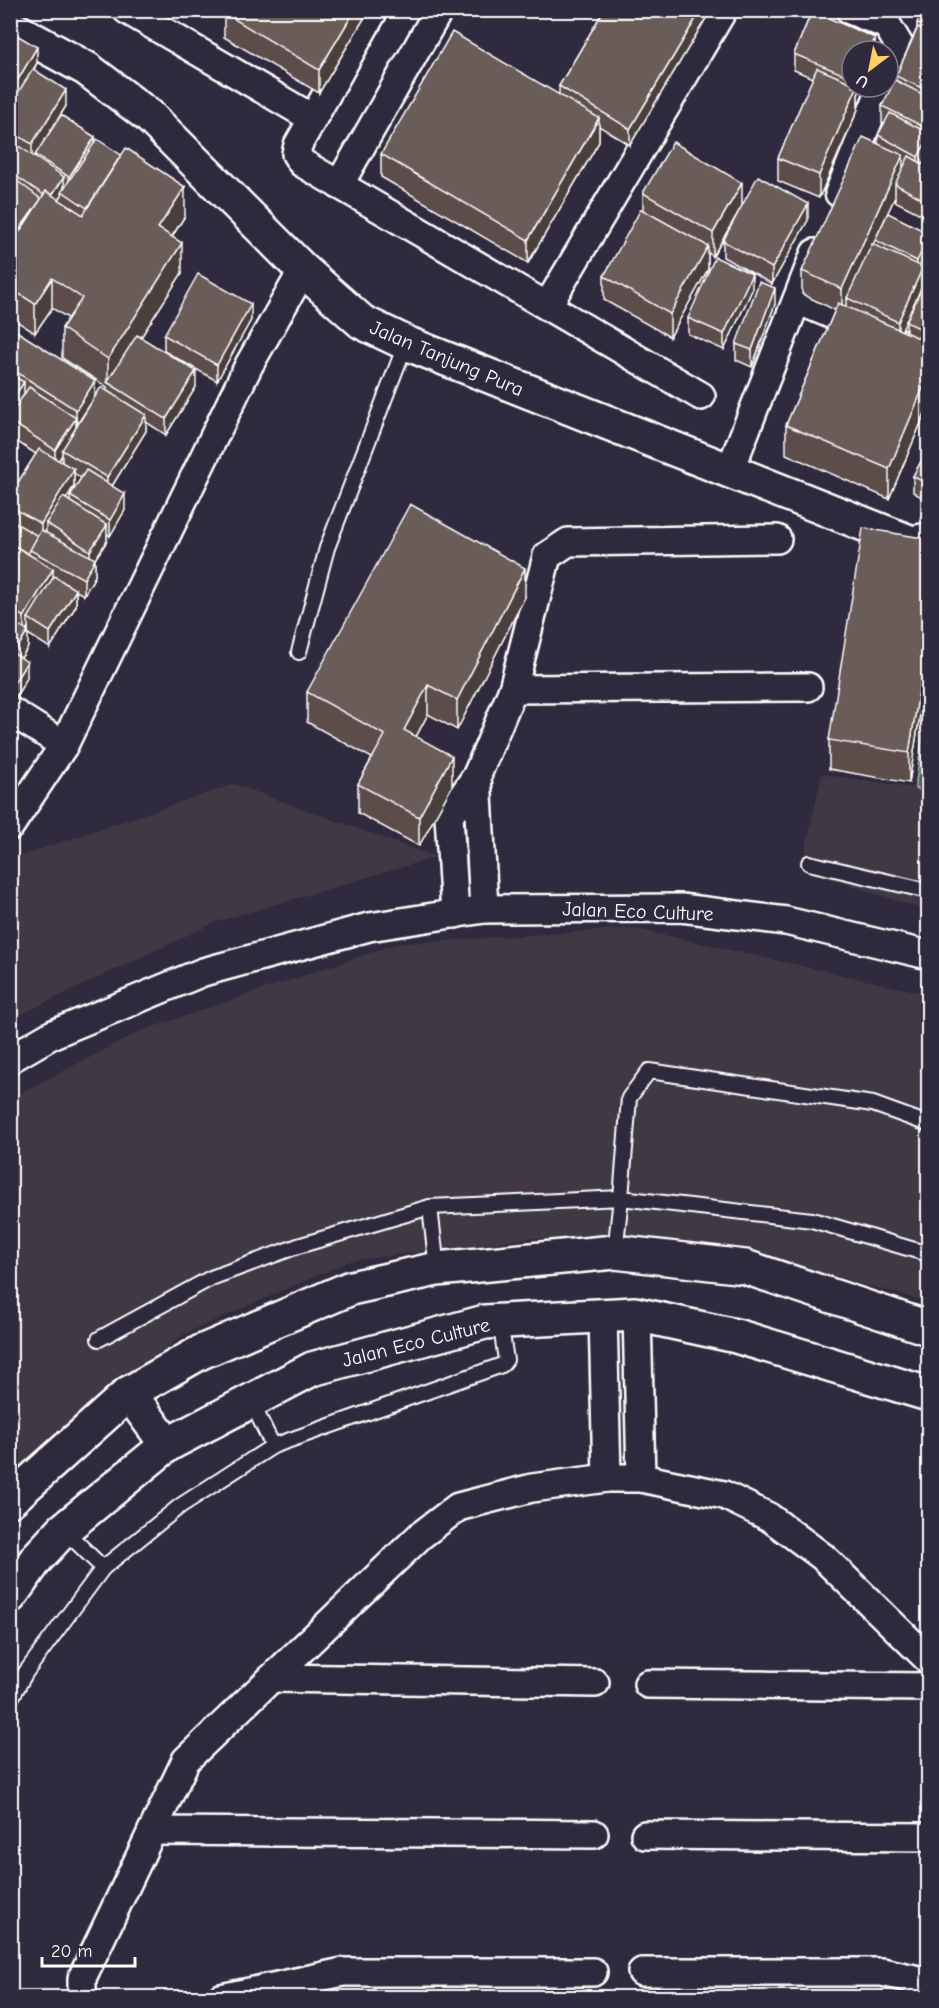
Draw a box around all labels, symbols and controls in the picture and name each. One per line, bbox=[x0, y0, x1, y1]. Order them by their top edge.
north arrow bbox=[840, 39, 900, 99]
text: U bbox=[853, 70, 872, 91]
street label: Jalan Tanjung Pura bbox=[367, 316, 527, 401]
street label: Jalan Eco Culture bbox=[562, 897, 714, 926]
street label: Jalan Eco Culture bbox=[340, 1313, 492, 1372]
scale bar bbox=[42, 1930, 135, 1968]
text: 20 m bbox=[51, 1941, 92, 1962]

